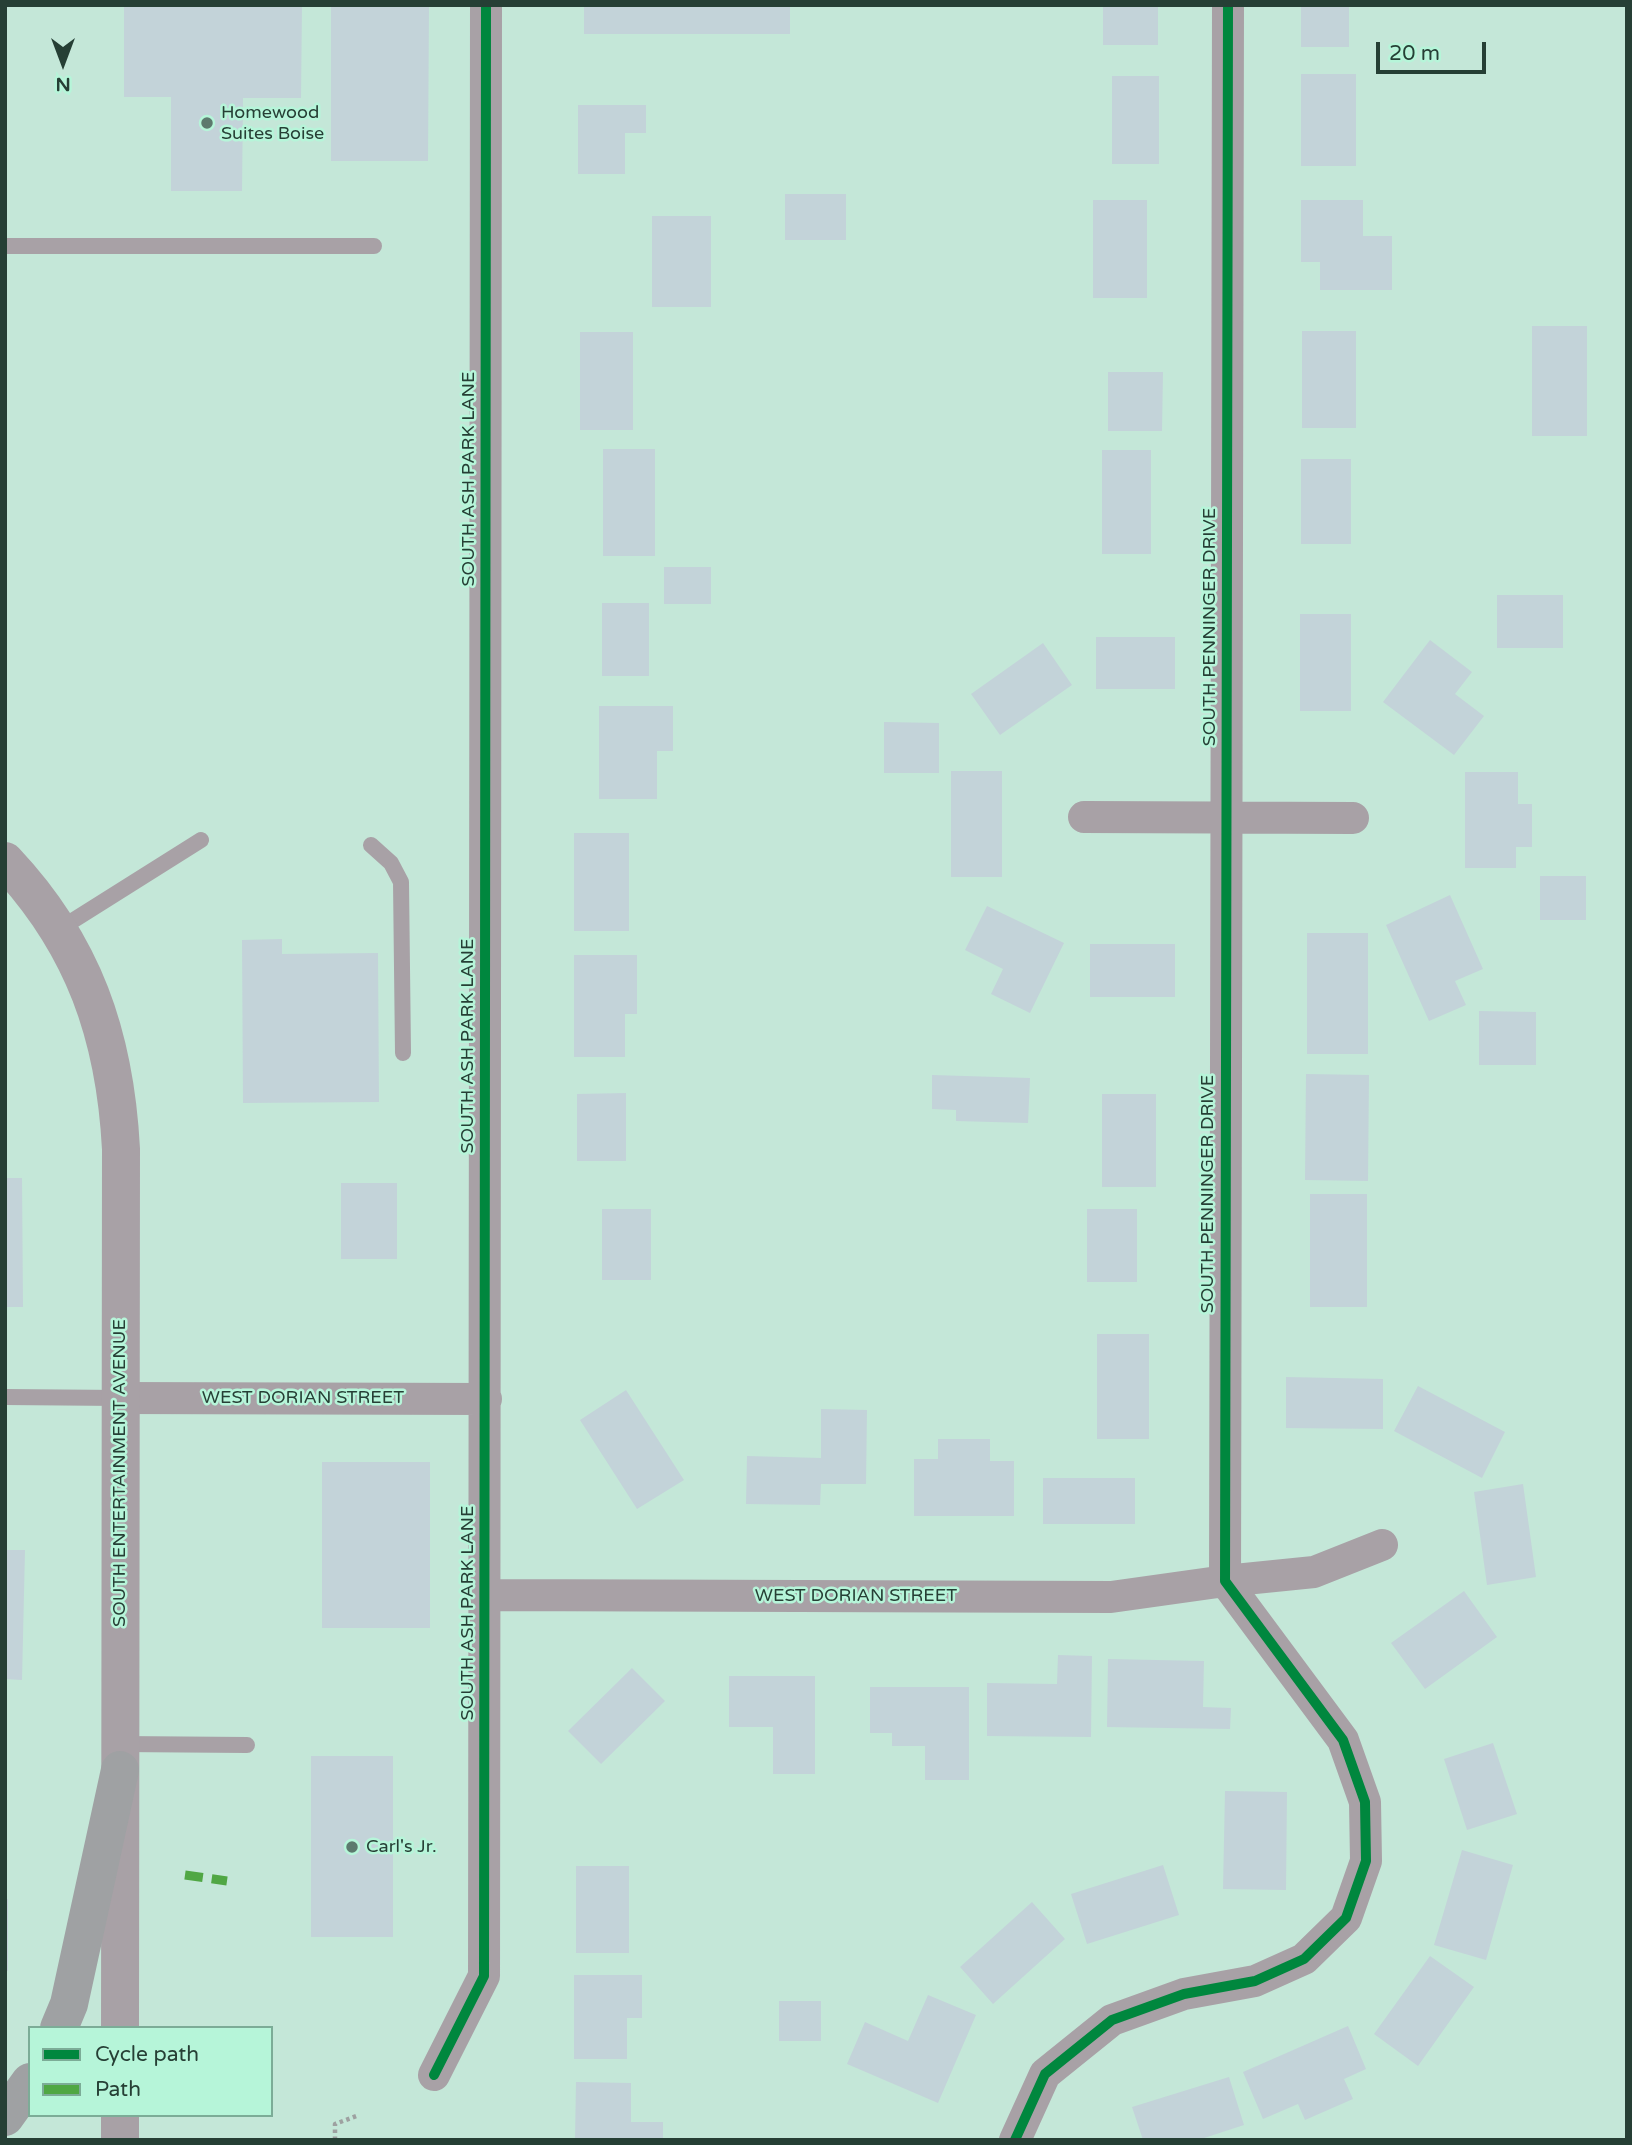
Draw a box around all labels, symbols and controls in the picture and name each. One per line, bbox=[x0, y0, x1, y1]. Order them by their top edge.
north arrow bbox=[28, 28, 98, 98]
scale bar bbox=[1380, 28, 1490, 72]
text: 20 m bbox=[1389, 41, 1440, 66]
text: N bbox=[55, 73, 71, 95]
place label: Homewood Suites Boise bbox=[221, 102, 324, 144]
marker: Homewood Suites Boise bbox=[199, 115, 215, 131]
street label: SOUTH ASH PARK LANE bbox=[458, 371, 480, 587]
street label: SOUTH PENNINGER DRIVE bbox=[1199, 508, 1221, 746]
street label: SOUTH ASH PARK LANE bbox=[457, 938, 479, 1154]
street label: SOUTH PENNINGER DRIVE bbox=[1197, 1075, 1219, 1313]
street label: SOUTH ENTERTAINMENT AVENUE bbox=[109, 1319, 131, 1627]
street label: WEST DORIAN STREET bbox=[202, 1387, 404, 1409]
street label: SOUTH ASH PARK LANE bbox=[457, 1505, 479, 1721]
street label: WEST DORIAN STREET bbox=[755, 1585, 957, 1607]
place label: Carl's Jr. bbox=[366, 1836, 437, 1858]
marker: Carl's Jr. bbox=[344, 1839, 360, 1855]
legend bbox=[28, 2026, 273, 2117]
text: Cycle path bbox=[95, 2042, 199, 2067]
text: Path bbox=[95, 2077, 141, 2102]

